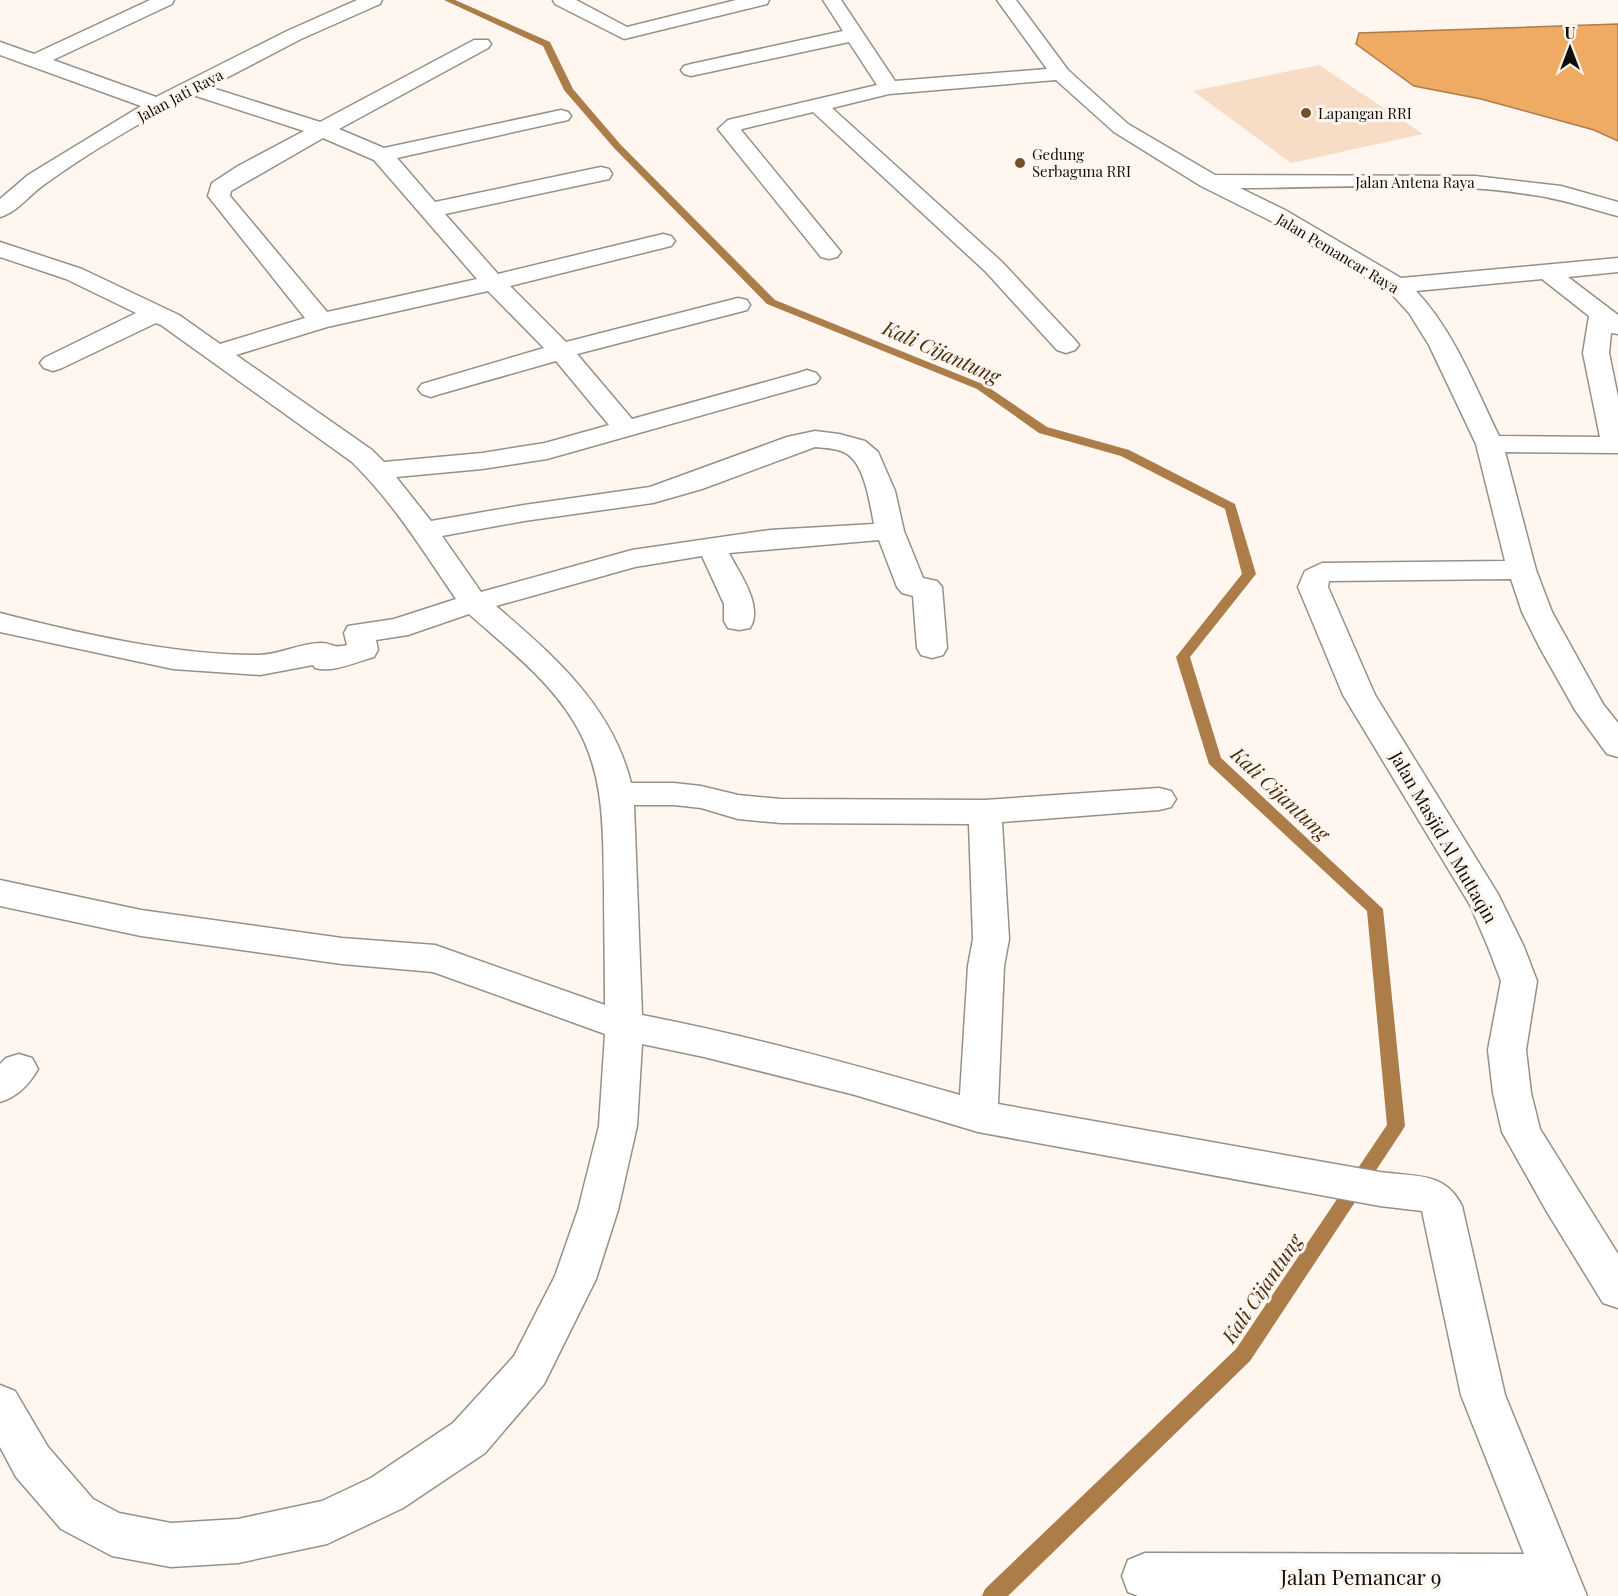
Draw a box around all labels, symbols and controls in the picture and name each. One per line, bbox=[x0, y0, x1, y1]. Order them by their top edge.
north arrow bbox=[1540, 18, 1600, 78]
text: U bbox=[1564, 22, 1576, 43]
street label: Jalan Jati Raya bbox=[133, 64, 227, 126]
place label: Lapangan RRI bbox=[1318, 103, 1412, 123]
marker: Lapangan RRI bbox=[1299, 106, 1313, 120]
place label: Gedung Serbaguna RRI bbox=[1032, 144, 1131, 181]
marker: Gedung Serbaguna RRI bbox=[1013, 156, 1027, 170]
street label: Jalan Antena Raya bbox=[1354, 172, 1475, 192]
street label: Jalan Pemancar Raya bbox=[1272, 208, 1403, 298]
water label: Kali Cijantung bbox=[878, 313, 1007, 390]
water label: Kali Cijantung bbox=[1225, 740, 1338, 847]
street label: Jalan Masjid Al Muttaqin bbox=[1384, 746, 1503, 928]
water label: Kali Cijantung bbox=[1214, 1227, 1309, 1349]
street label: Jalan Pemancar 9 bbox=[1280, 1562, 1441, 1590]

